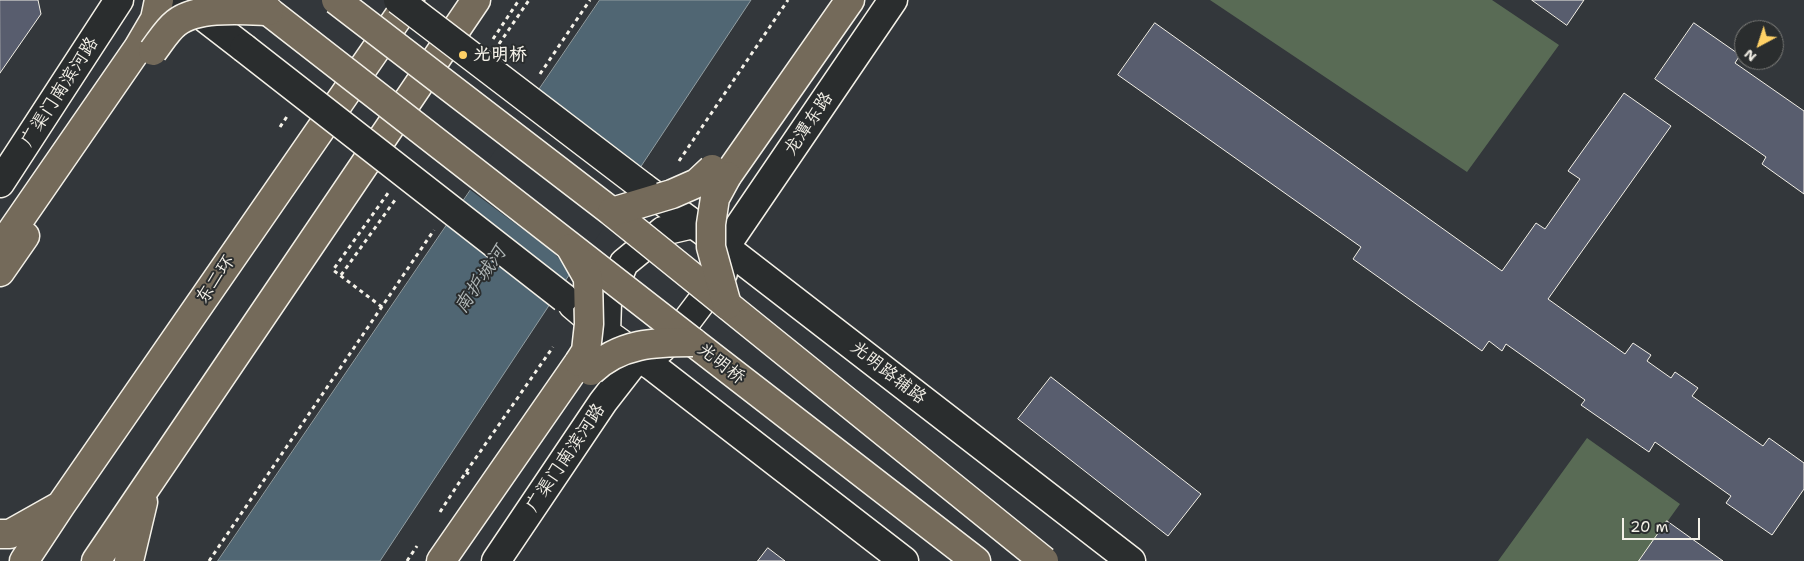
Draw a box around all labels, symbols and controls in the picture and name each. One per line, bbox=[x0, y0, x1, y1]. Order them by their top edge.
north arrow bbox=[1734, 20, 1784, 70]
street label: 广渠门南滨河路 bbox=[17, 33, 103, 151]
place label: 光明桥 bbox=[473, 44, 527, 66]
text: N bbox=[1740, 45, 1760, 66]
marker: 光明桥 bbox=[457, 49, 469, 61]
street label: 龙潭东路 bbox=[780, 88, 838, 160]
water label: 南护城河 bbox=[450, 242, 512, 318]
street label: 东二环 bbox=[192, 252, 240, 308]
street label: 光明路辅路 bbox=[846, 337, 930, 409]
street label: 光明桥 bbox=[693, 339, 749, 389]
street label: 广渠门南滨河路 bbox=[522, 400, 610, 516]
scale bar bbox=[1624, 508, 1702, 540]
text: 20 m bbox=[1630, 517, 1669, 537]

